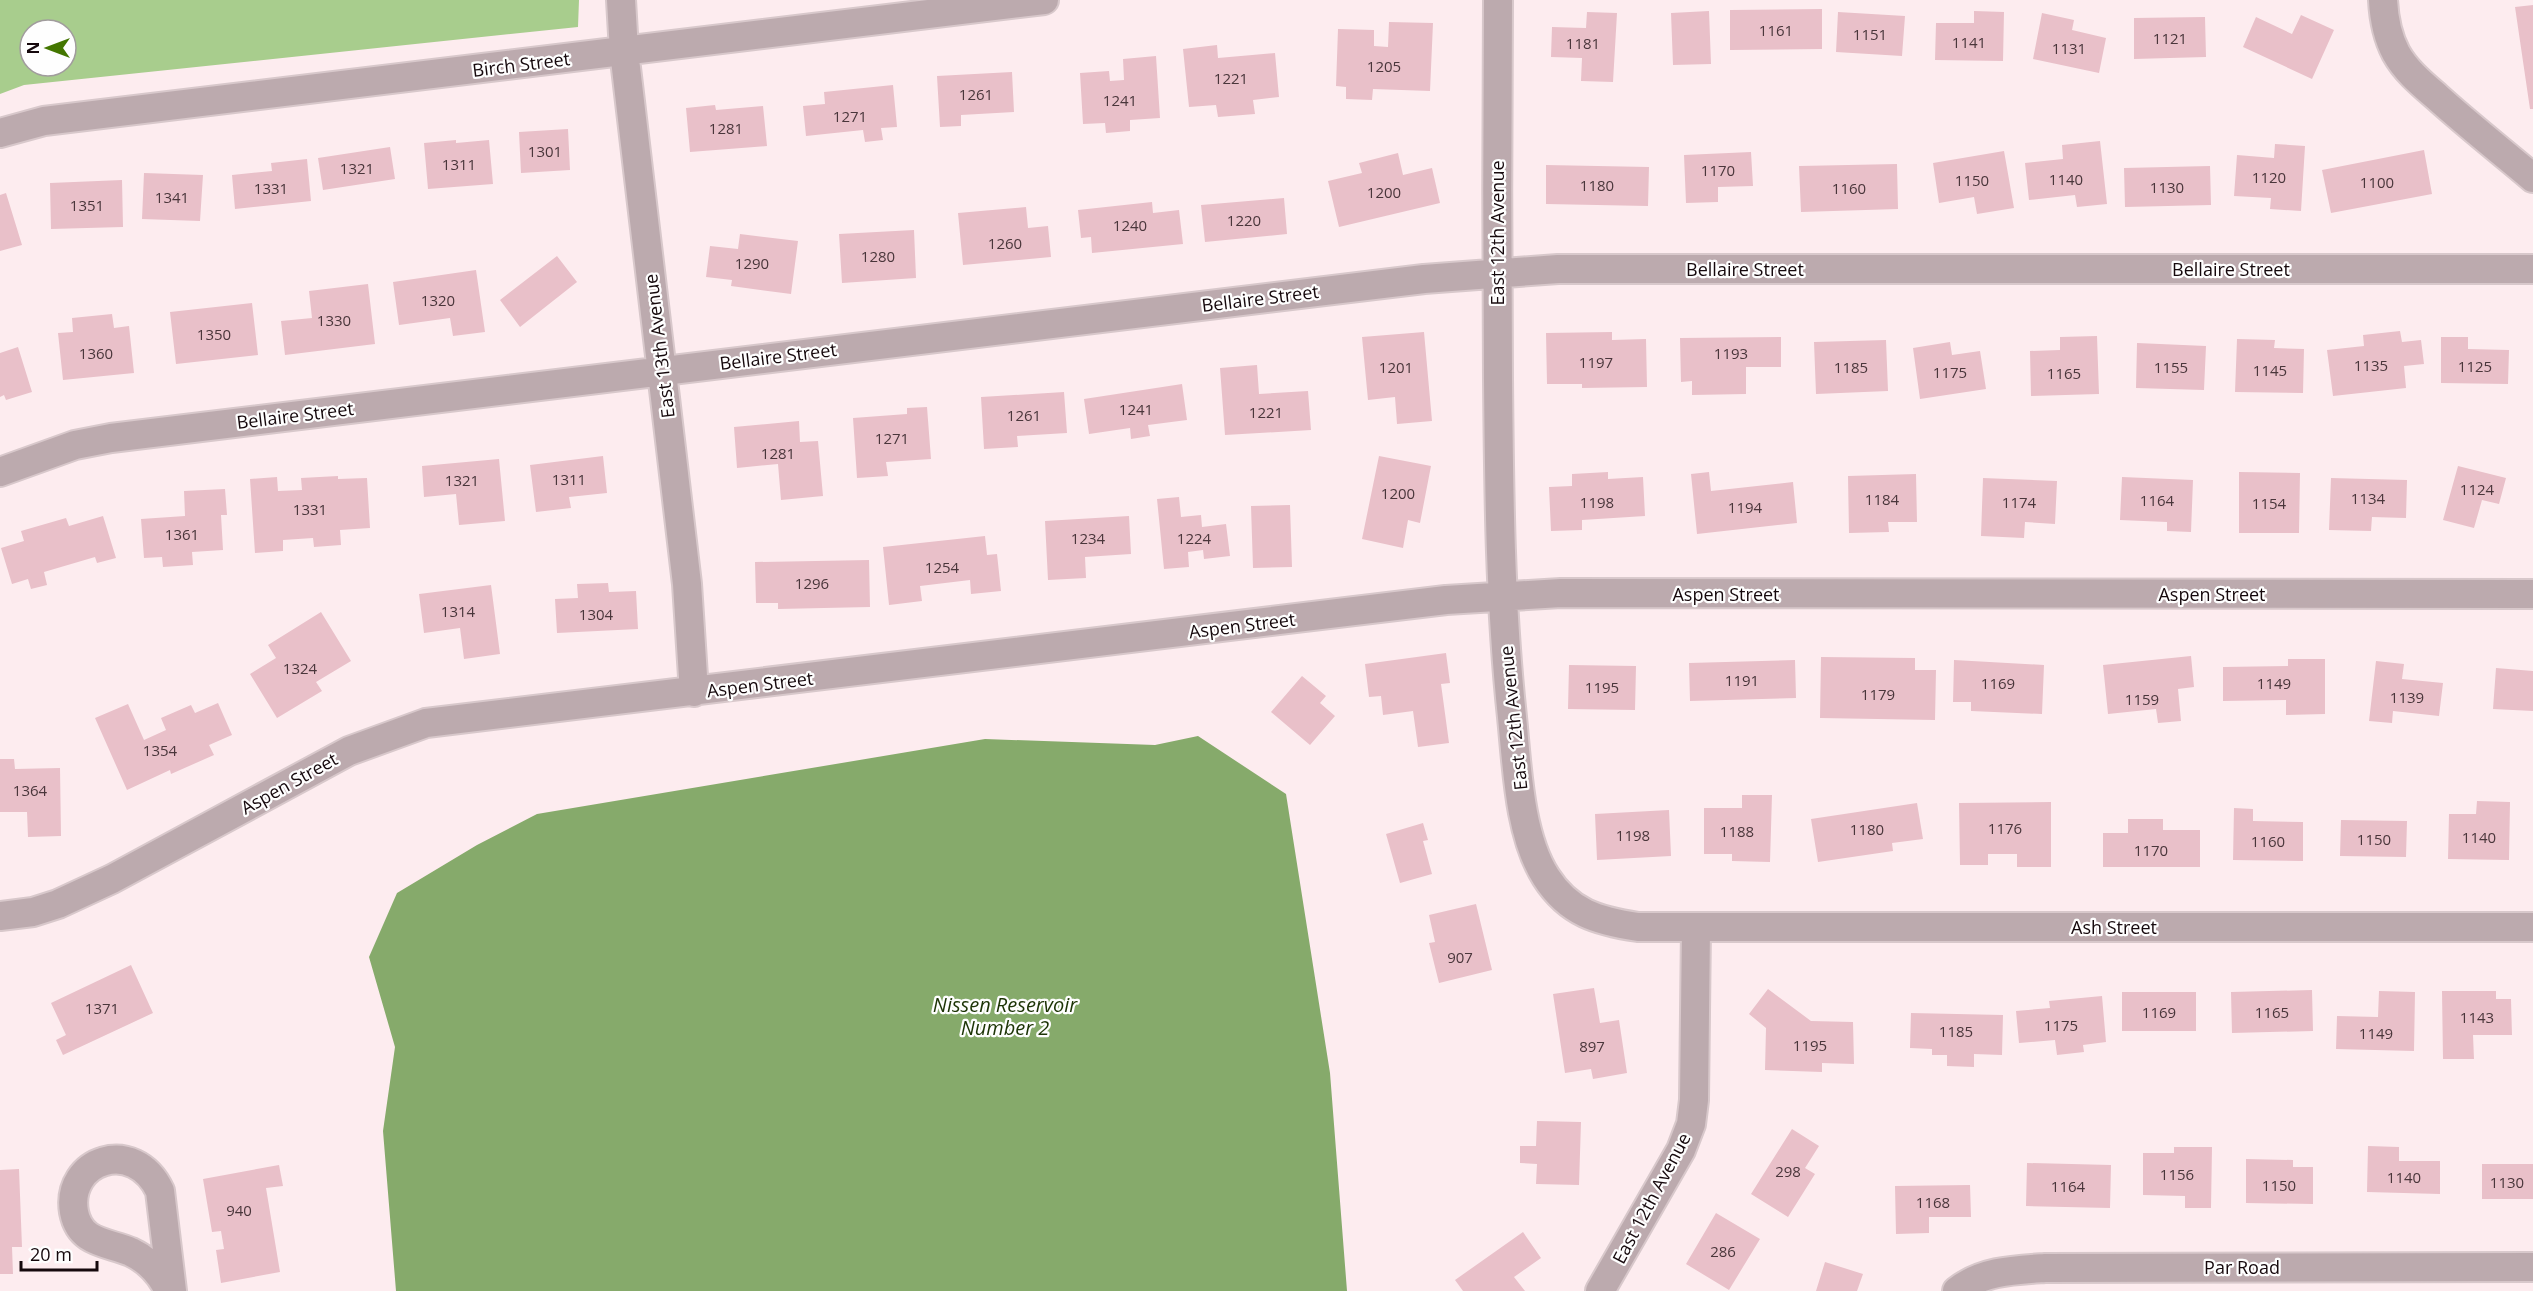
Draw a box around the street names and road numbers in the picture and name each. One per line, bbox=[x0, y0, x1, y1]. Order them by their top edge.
street label: Birch Street bbox=[471, 46, 571, 82]
street label: East 12th Avenue bbox=[1485, 160, 1509, 306]
street label: Bellaire Street bbox=[1686, 257, 1804, 281]
street label: Bellaire Street bbox=[2172, 257, 2290, 281]
street label: East 13th Avenue bbox=[638, 273, 680, 419]
street label: Bellaire Street bbox=[1200, 279, 1320, 317]
street label: Bellaire Street bbox=[718, 337, 838, 375]
street label: Bellaire Street bbox=[235, 396, 355, 434]
street label: Aspen Street bbox=[1672, 582, 1780, 606]
street label: Aspen Street bbox=[2158, 582, 2266, 606]
street label: Aspen Street bbox=[1187, 607, 1297, 643]
street label: East 12th Avenue bbox=[1493, 645, 1533, 791]
street label: Aspen Street bbox=[705, 666, 815, 702]
street label: Aspen Street bbox=[236, 747, 342, 819]
street label: Ash Street bbox=[2071, 915, 2157, 939]
street label: East 12th Avenue bbox=[1606, 1128, 1696, 1268]
street label: Par Road bbox=[2204, 1255, 2280, 1279]

